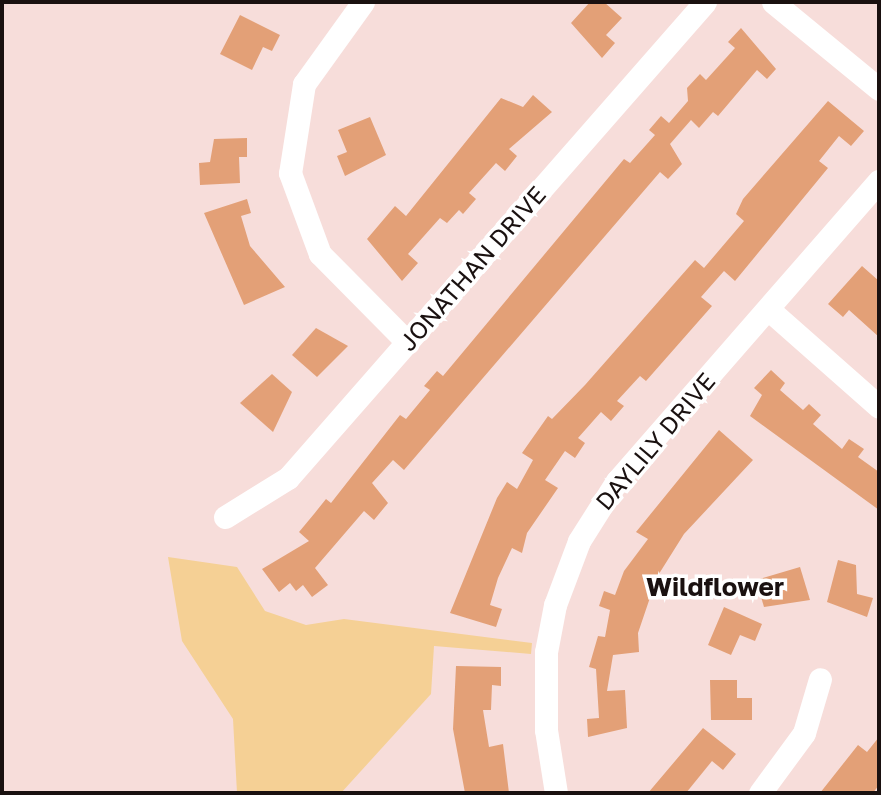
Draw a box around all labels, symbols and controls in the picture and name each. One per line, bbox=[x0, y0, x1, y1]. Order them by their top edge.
street label: JONATHAN DRIVE bbox=[393, 180, 551, 356]
street label: DAYLILY DRIVE bbox=[589, 367, 721, 515]
district label: Wildflower bbox=[646, 571, 784, 603]

